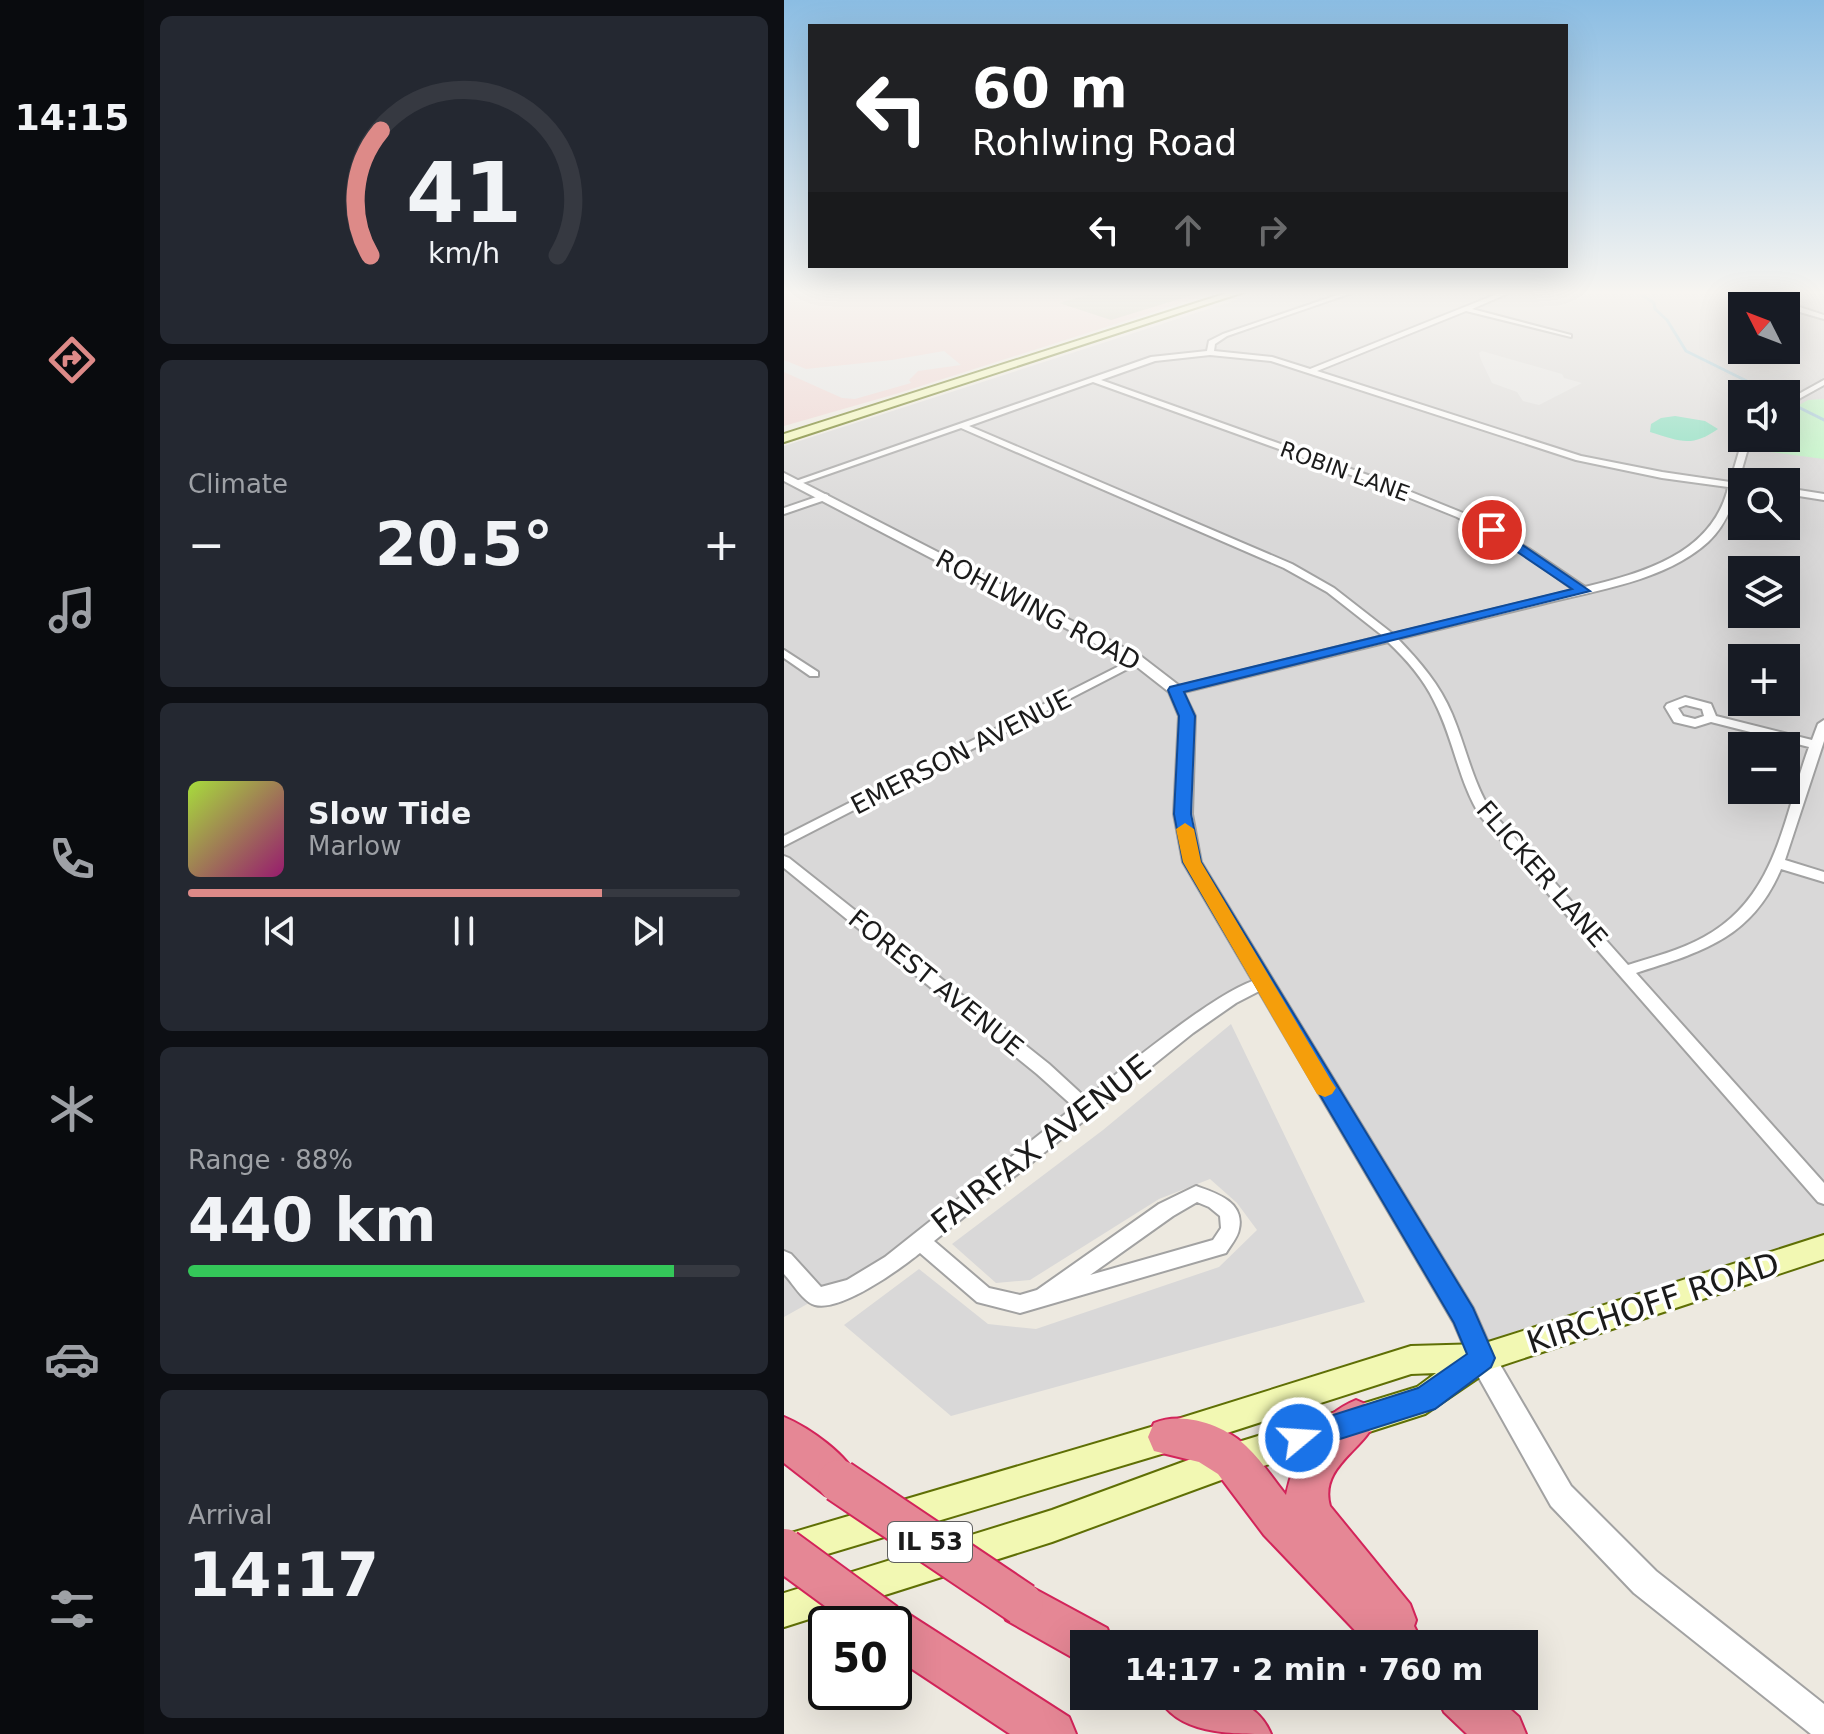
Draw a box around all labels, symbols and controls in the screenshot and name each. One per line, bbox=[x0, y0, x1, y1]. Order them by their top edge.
text: 60 m bbox=[972, 55, 1128, 120]
icon: left bbox=[840, 56, 944, 160]
text: 14:15 bbox=[15, 97, 129, 138]
text: Rohlwing Road bbox=[972, 122, 1237, 163]
text: 41 bbox=[406, 144, 522, 241]
icon: left bbox=[1082, 208, 1126, 252]
icon: ahead bbox=[1166, 208, 1210, 252]
icon: right bbox=[1250, 208, 1294, 252]
text: km/h bbox=[428, 236, 500, 270]
north arrow bbox=[1728, 292, 1800, 364]
map controls bbox=[1728, 292, 1800, 804]
icon: directions bbox=[44, 332, 100, 388]
button: sound bbox=[1728, 380, 1800, 452]
street label: ROBIN LANE bbox=[1277, 436, 1413, 506]
button: search bbox=[1728, 468, 1800, 540]
text: Climate bbox=[188, 469, 288, 499]
pin bbox=[1458, 496, 1526, 564]
icon: arrive bbox=[1470, 508, 1514, 552]
text: 20.5° bbox=[375, 509, 553, 579]
text: − bbox=[188, 519, 225, 570]
text: + bbox=[703, 519, 740, 570]
street label: ROHLWING ROAD bbox=[931, 543, 1145, 677]
button: layers bbox=[1728, 556, 1800, 628]
icon: music bbox=[44, 582, 100, 638]
button: + bbox=[1728, 644, 1800, 716]
street label: EMERSON AVENUE bbox=[846, 683, 1076, 821]
button: − bbox=[1728, 732, 1800, 804]
street label: FLICKER LANE bbox=[1470, 795, 1614, 953]
text: Slow Tide bbox=[308, 796, 471, 831]
icon: phone bbox=[44, 831, 100, 887]
text: Marlow bbox=[308, 831, 401, 861]
street label: FOREST AVENUE bbox=[843, 903, 1029, 1063]
icon: previous bbox=[258, 909, 302, 953]
icon: pause bbox=[442, 909, 486, 953]
icon: next bbox=[626, 909, 670, 953]
street label: FAIRFAX AVENUE bbox=[924, 1047, 1158, 1241]
icon: climate bbox=[44, 1081, 100, 1137]
text: Range · 88% bbox=[188, 1145, 353, 1175]
text: 440 km bbox=[188, 1185, 437, 1255]
street label: KIRCHOFF ROAD bbox=[1522, 1244, 1784, 1362]
icon: car bbox=[44, 1331, 100, 1387]
position arrow bbox=[1257, 1396, 1341, 1480]
text: Arrival bbox=[188, 1500, 272, 1530]
road number: IL 53 bbox=[888, 1522, 972, 1562]
text: 14:17 bbox=[188, 1540, 379, 1610]
icon: filters bbox=[44, 1581, 100, 1637]
speed limit sign: 50 bbox=[808, 1606, 912, 1710]
text: 14:17 · 2 min · 760 m bbox=[1125, 1652, 1483, 1687]

